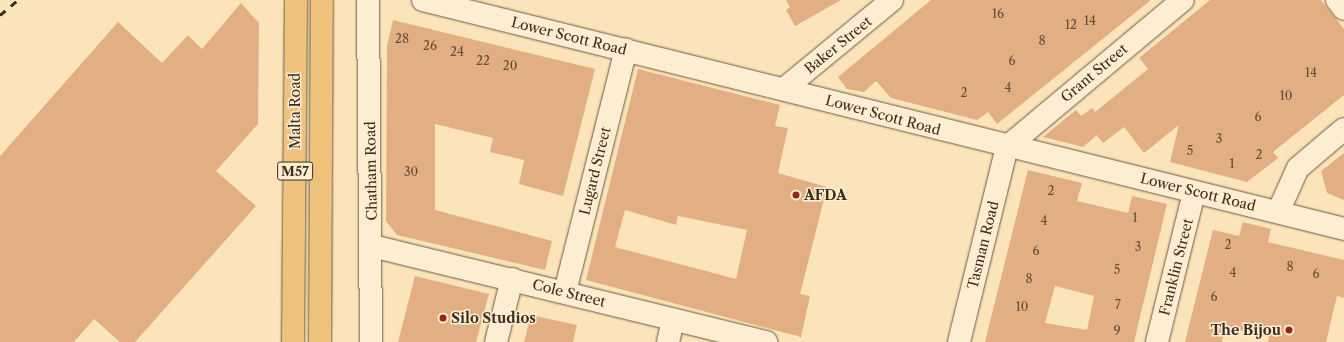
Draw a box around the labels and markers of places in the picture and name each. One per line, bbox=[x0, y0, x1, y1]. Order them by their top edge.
place label: AFDA bbox=[804, 187, 847, 203]
marker: AFDA bbox=[791, 190, 801, 200]
place label: Silo Studios bbox=[451, 310, 536, 326]
marker: Silo Studios bbox=[438, 313, 448, 323]
place label: The Bijou bbox=[1211, 322, 1281, 338]
marker: The Bijou bbox=[1284, 325, 1294, 335]

